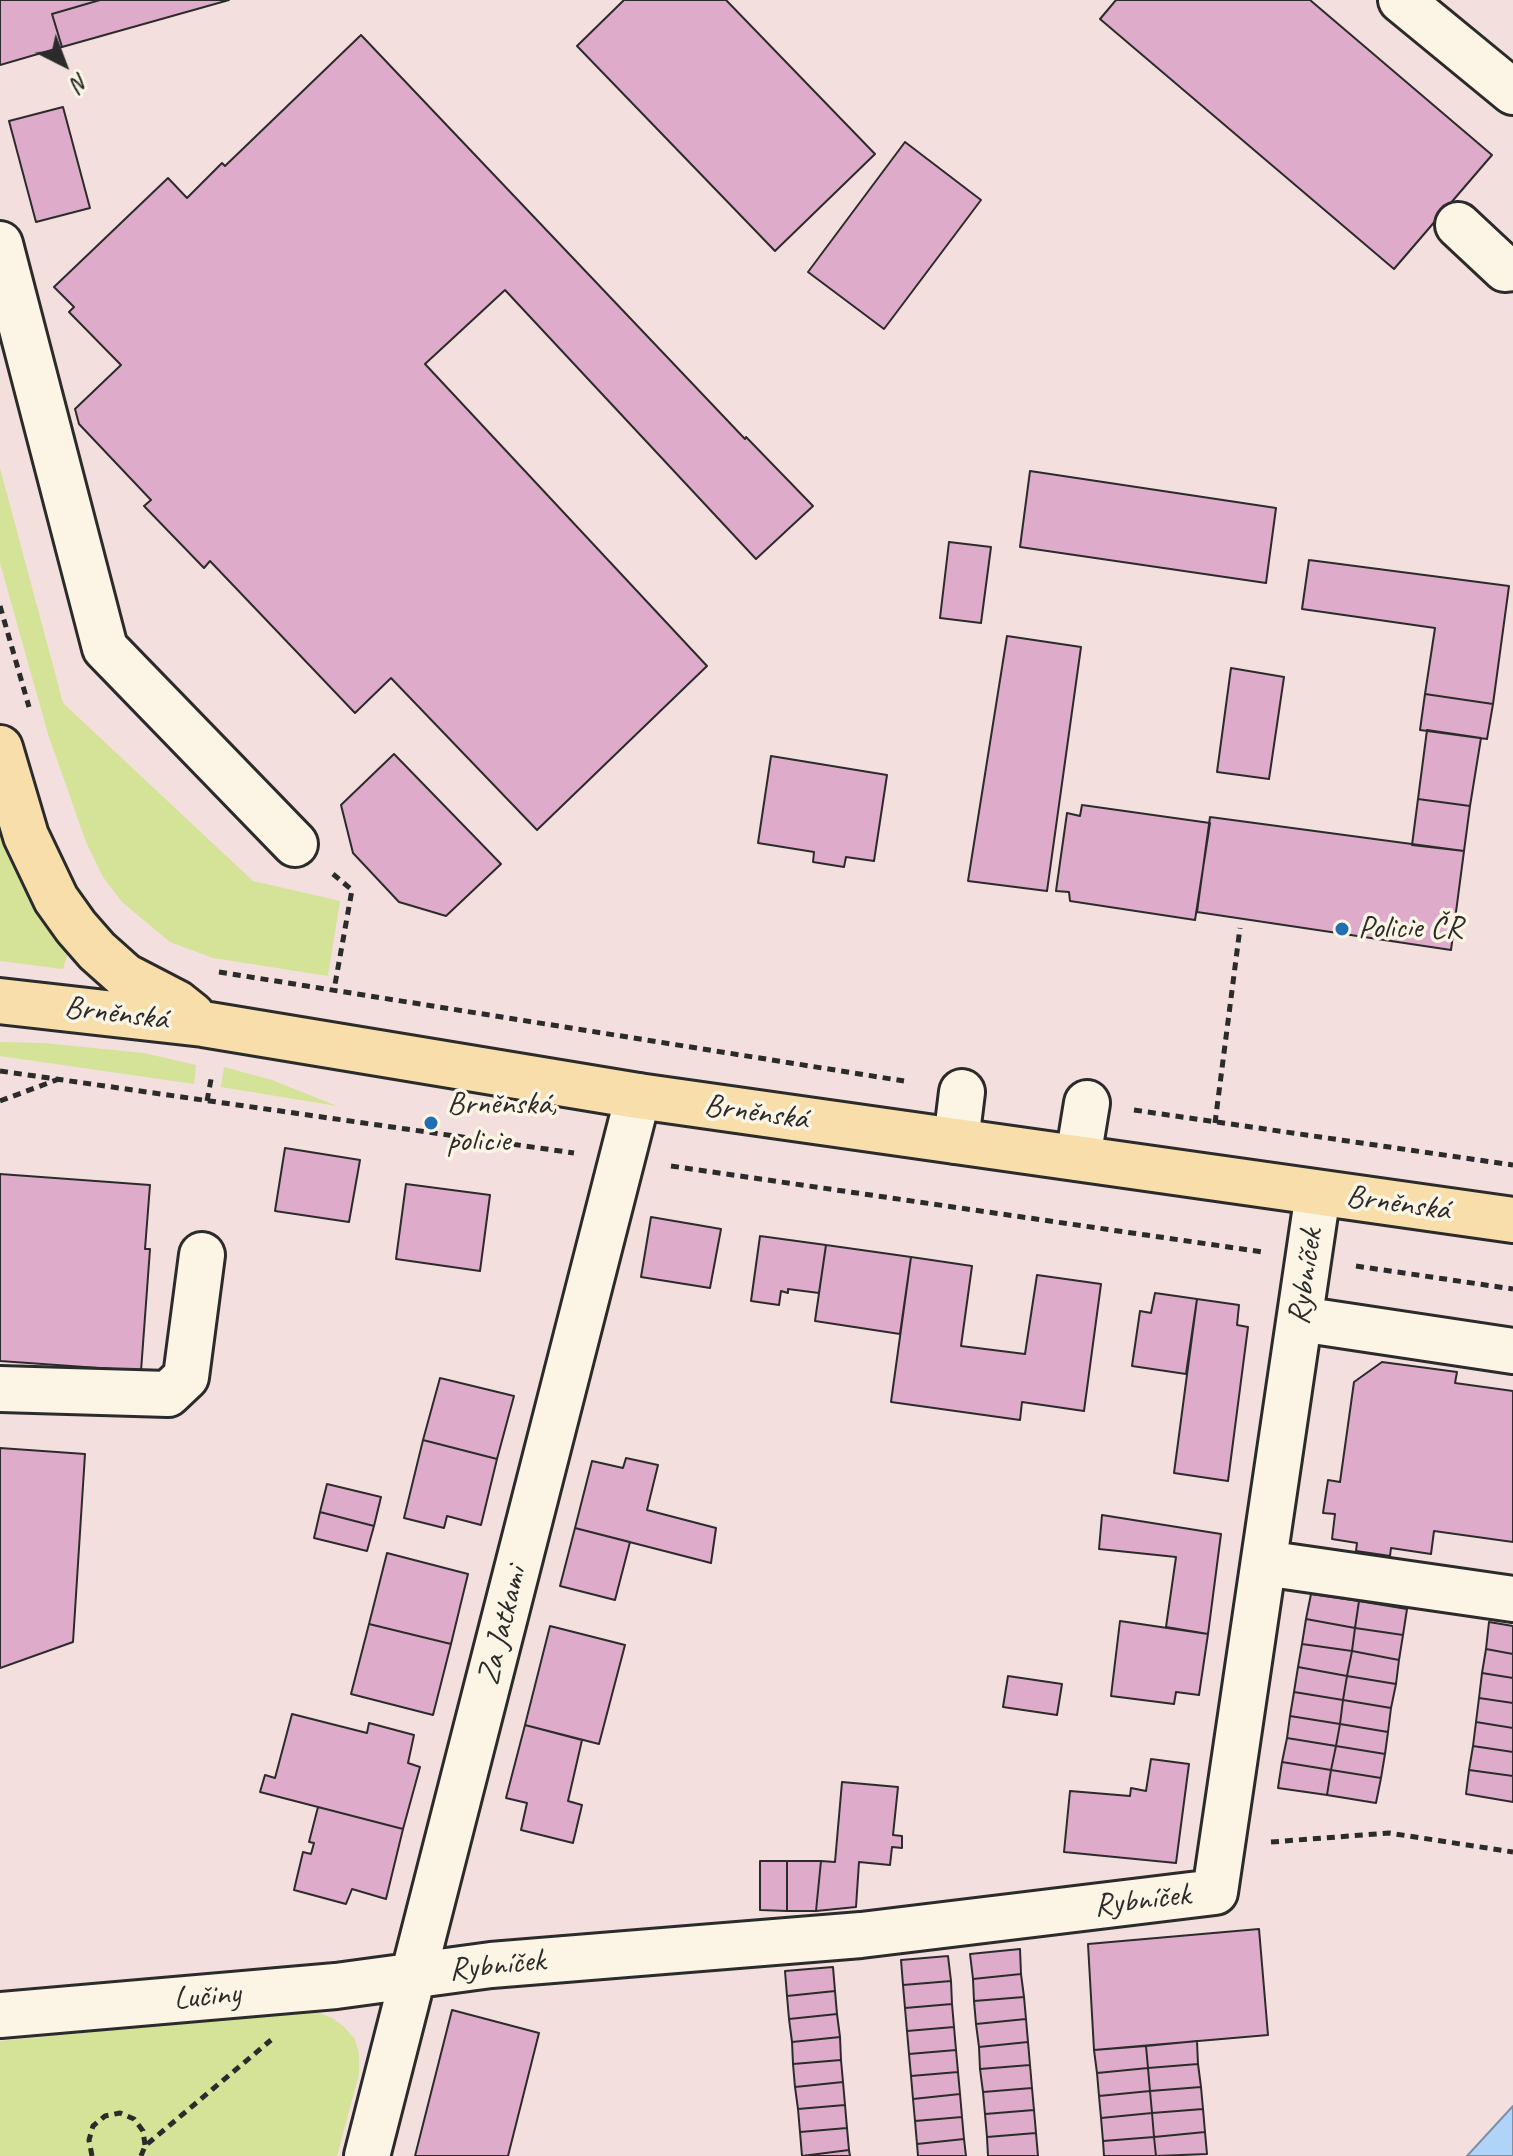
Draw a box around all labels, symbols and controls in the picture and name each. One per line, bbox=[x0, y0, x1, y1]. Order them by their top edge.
north arrow bbox=[24, 24, 104, 104]
text: N bbox=[66, 67, 94, 97]
place label: Policie ČR bbox=[1358, 910, 1463, 948]
marker: Policie ČR bbox=[1333, 920, 1351, 938]
street label: Brněnská bbox=[62, 989, 170, 1039]
place label: Brněnská, policie bbox=[447, 1086, 557, 1161]
street label: Brněnská bbox=[702, 1087, 810, 1139]
marker: Brněnská, policie bbox=[422, 1114, 440, 1132]
street label: Brněnská bbox=[1344, 1178, 1452, 1230]
street label: Rybníček bbox=[1280, 1227, 1332, 1327]
street label: Za Jatkami bbox=[470, 1563, 536, 1689]
street label: Rybníček bbox=[1092, 1876, 1192, 1926]
street label: Rybníček bbox=[447, 1942, 547, 1990]
street label: Lučiny bbox=[172, 1975, 242, 2019]

